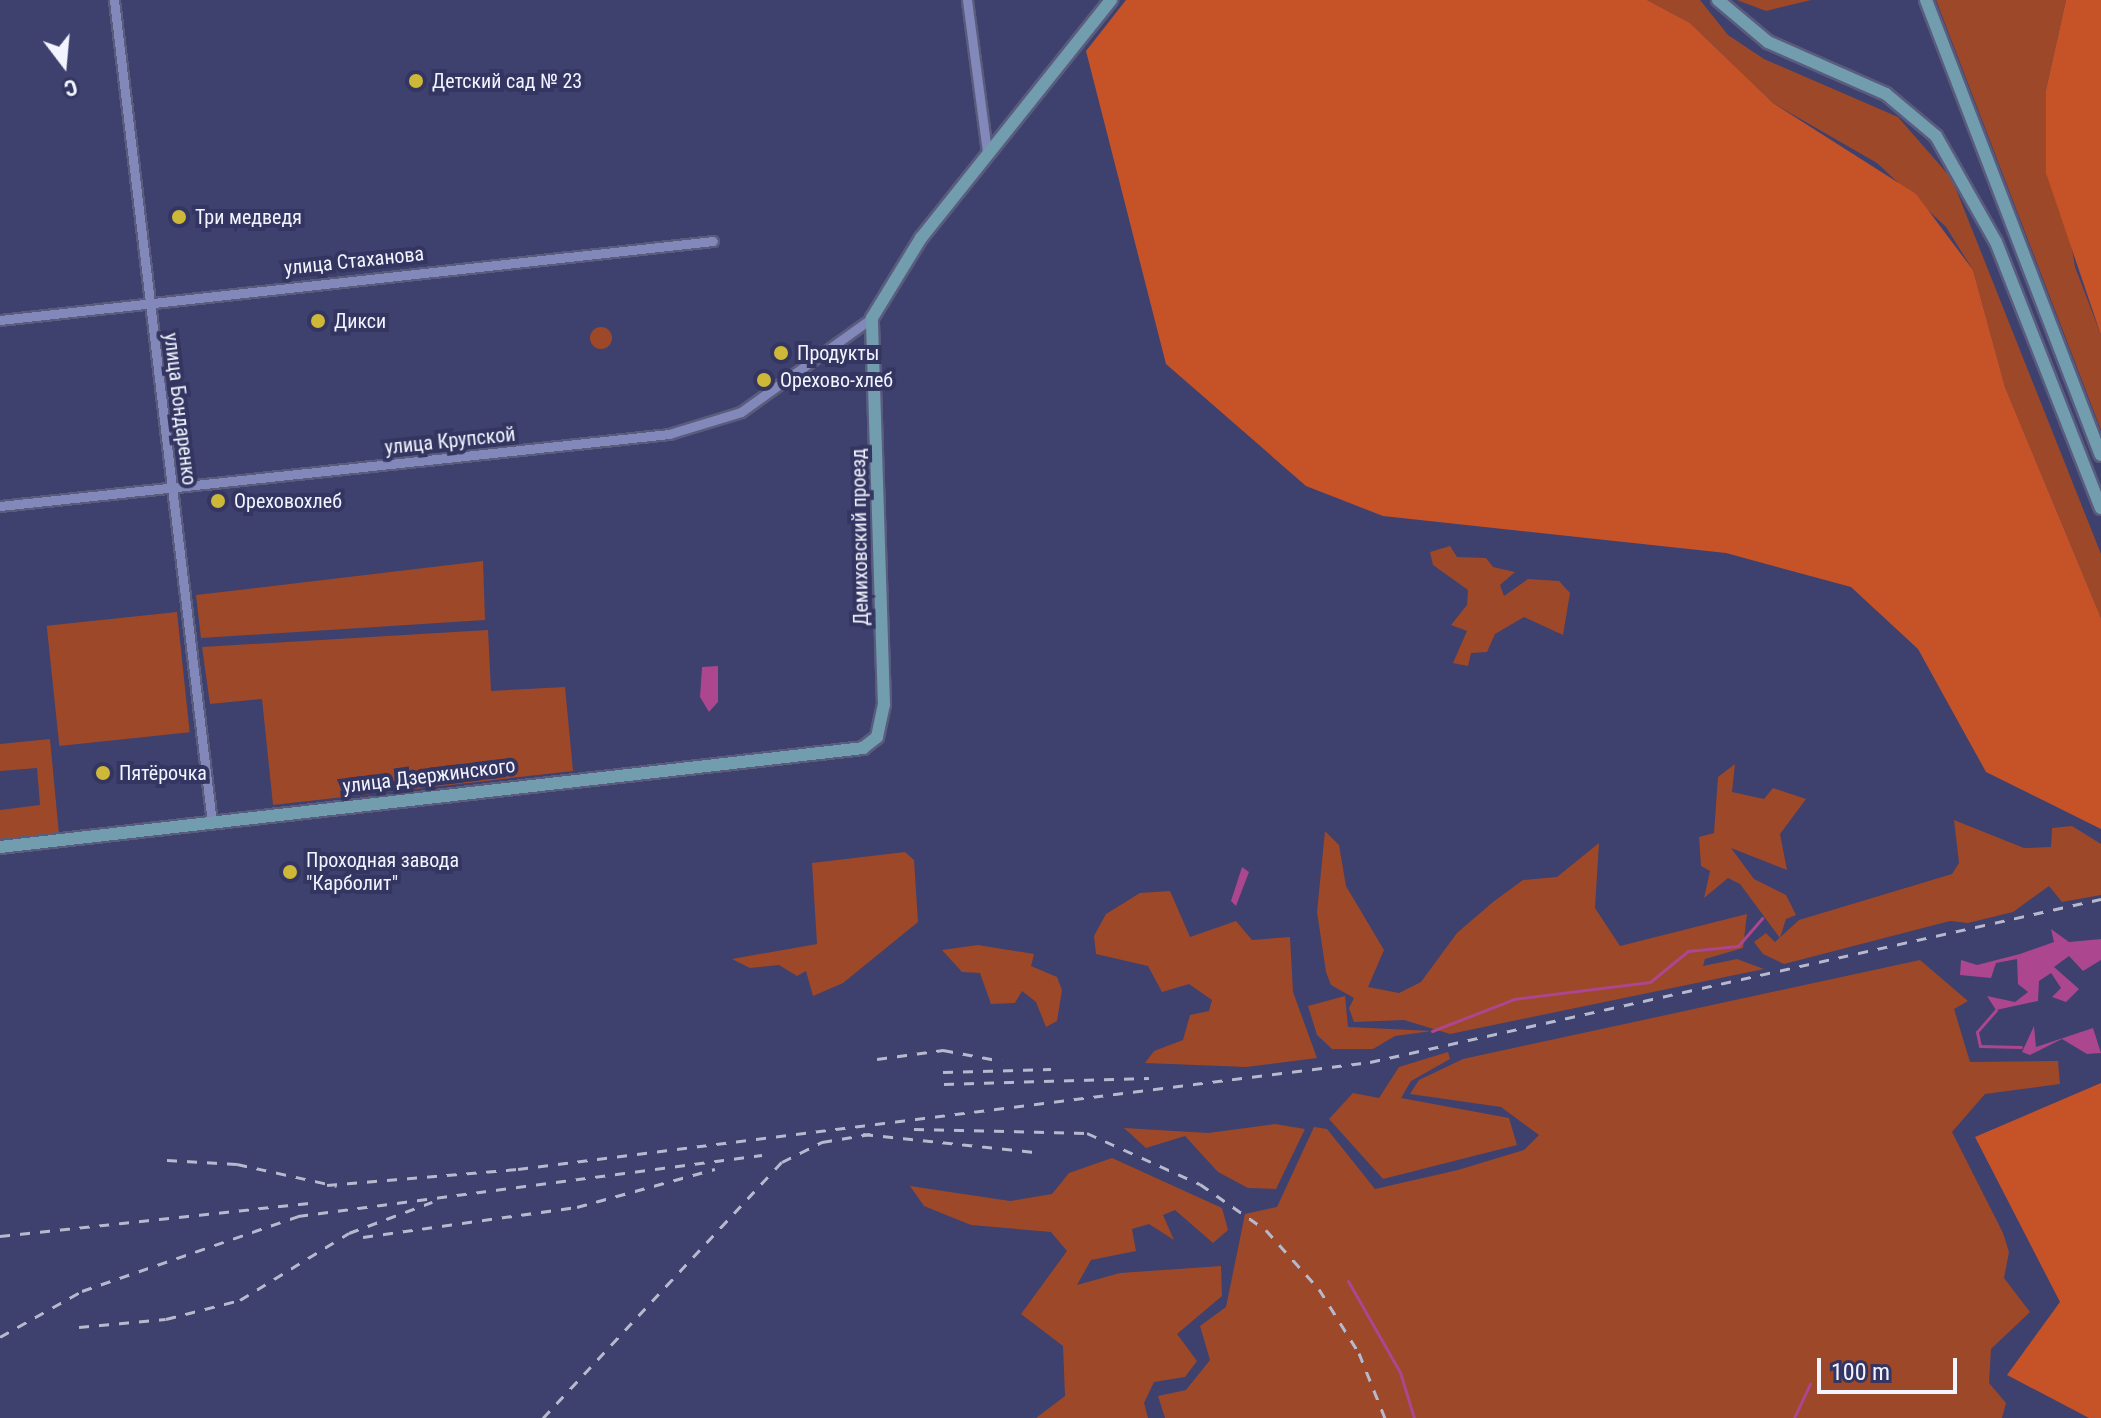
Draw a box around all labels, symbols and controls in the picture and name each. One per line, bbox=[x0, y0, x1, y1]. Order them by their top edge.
north arrow bbox=[24, 24, 104, 104]
place label: Детский сад № 23 bbox=[432, 69, 582, 93]
marker: Детский сад № 23 bbox=[407, 72, 425, 90]
text: С bbox=[61, 74, 80, 101]
place label: Три медведя bbox=[195, 205, 302, 229]
marker: Три медведя bbox=[170, 208, 188, 226]
street label: улица Стаханова bbox=[283, 242, 425, 280]
place label: Дикси bbox=[334, 309, 386, 333]
marker: Дикси bbox=[309, 312, 327, 330]
street label: улица Бондаренко bbox=[159, 331, 201, 487]
place label: Продукты bbox=[797, 341, 879, 365]
marker: Продукты bbox=[772, 344, 790, 362]
place label: Орехово-хлеб bbox=[780, 368, 893, 392]
marker: Орехово-хлеб bbox=[755, 371, 773, 389]
street label: улица Крупской bbox=[384, 422, 516, 460]
street label: Демиховский проезд bbox=[846, 448, 874, 626]
place label: Ореховохлеб bbox=[234, 489, 342, 513]
marker: Ореховохлеб bbox=[209, 492, 227, 510]
street label: улица Дзержинского bbox=[341, 754, 517, 798]
place label: Пятёрочка bbox=[119, 761, 207, 785]
marker: Пятёрочка bbox=[94, 764, 112, 782]
place label: Проходная завода "Карболит" bbox=[306, 848, 459, 895]
marker: Проходная завода "Карболит" bbox=[281, 863, 299, 881]
scale bar bbox=[1821, 1342, 1961, 1392]
text: 100 m bbox=[1831, 1358, 1890, 1386]

